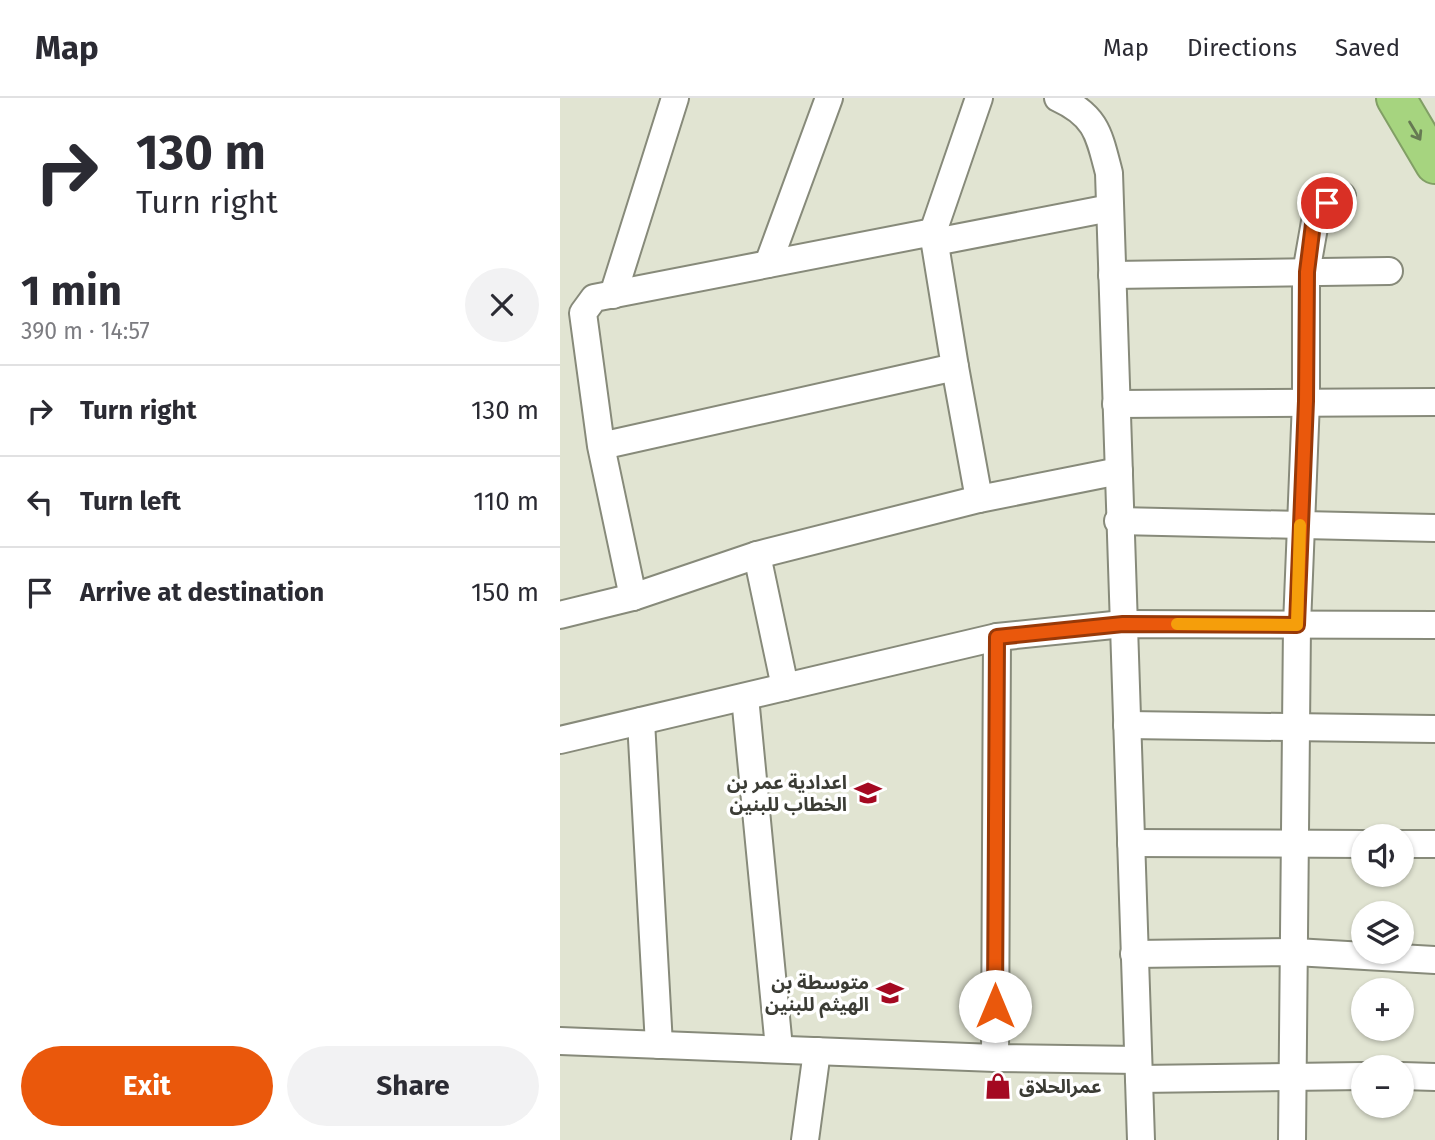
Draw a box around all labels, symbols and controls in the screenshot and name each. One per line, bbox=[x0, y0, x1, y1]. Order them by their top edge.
text: Map bbox=[35, 28, 99, 68]
text: Map bbox=[1103, 34, 1149, 62]
text: Directions bbox=[1187, 34, 1297, 62]
text: Saved bbox=[1335, 34, 1400, 62]
one-way arrow bbox=[1409, 121, 1423, 141]
text: 130 m bbox=[136, 123, 266, 182]
icon: right bbox=[21, 126, 112, 217]
pin bbox=[1297, 173, 1357, 233]
text: Turn right bbox=[136, 183, 278, 221]
icon: arrive bbox=[1308, 184, 1346, 222]
text: 1 min bbox=[21, 266, 122, 316]
button: close bbox=[465, 268, 539, 342]
text: 390 m · 14:57 bbox=[21, 317, 150, 345]
icon: right bbox=[21, 392, 59, 430]
text: Turn right bbox=[80, 395, 197, 426]
text: 130 m bbox=[471, 395, 539, 426]
icon: left bbox=[21, 483, 59, 521]
text: Turn left bbox=[80, 486, 181, 517]
text: 110 m bbox=[473, 486, 539, 517]
icon: arrive bbox=[21, 574, 59, 612]
text: Arrive at destination bbox=[80, 577, 324, 608]
text: 150 m bbox=[471, 577, 539, 608]
place label: اعدادية عمر بن الخطاب للبنين bbox=[727, 771, 847, 816]
school or university icon: اعدادية عمر بن الخطاب للبنين bbox=[853, 778, 883, 808]
map controls bbox=[1351, 824, 1414, 1118]
button: sound bbox=[1351, 824, 1414, 887]
button: layers bbox=[1351, 901, 1414, 964]
position arrow bbox=[958, 969, 1032, 1043]
place label: متوسطة بن الهيثم للبنين bbox=[765, 971, 869, 1019]
school or university icon: متوسطة بن الهيثم للبنين bbox=[875, 978, 905, 1008]
button: + bbox=[1351, 978, 1414, 1041]
button: Exit bbox=[21, 1046, 273, 1126]
button: Share bbox=[287, 1046, 539, 1126]
button: − bbox=[1351, 1055, 1414, 1118]
shop icon: عمرالحلاق bbox=[983, 1071, 1013, 1101]
place label: عمرالحلاق bbox=[1019, 1075, 1102, 1098]

